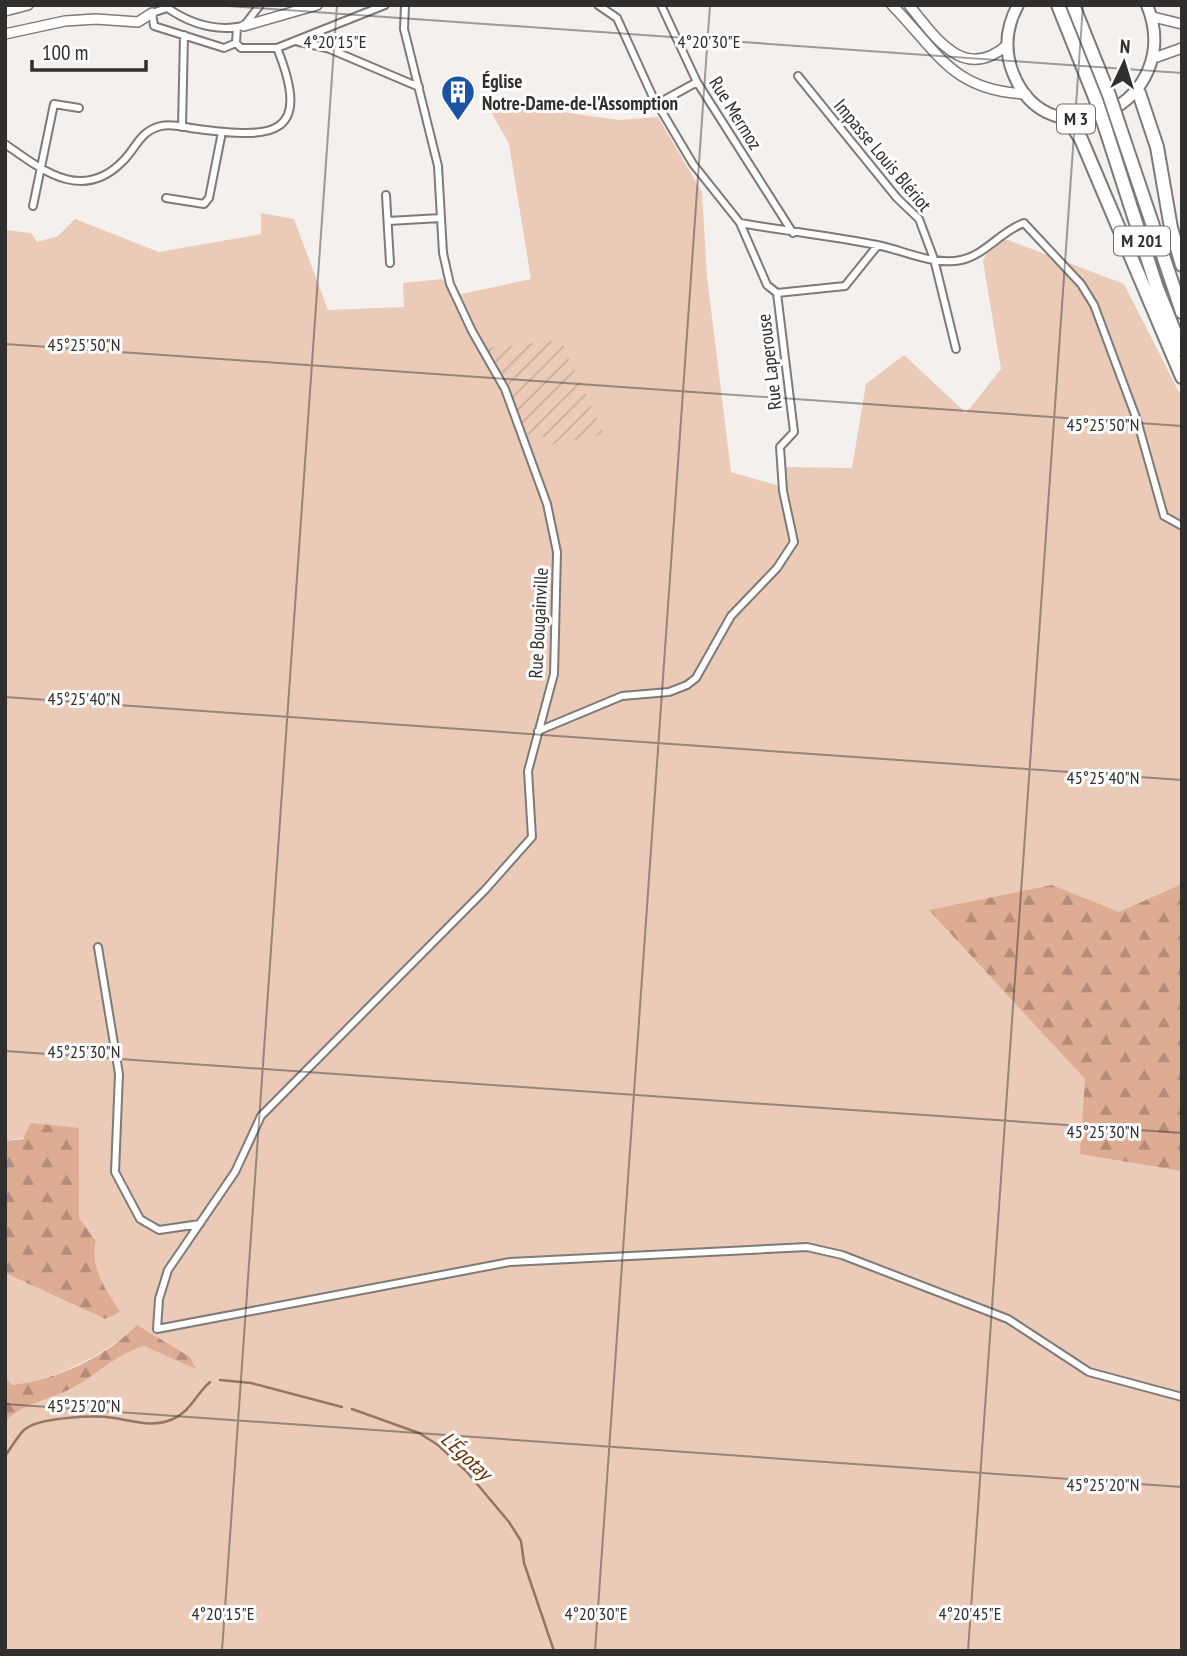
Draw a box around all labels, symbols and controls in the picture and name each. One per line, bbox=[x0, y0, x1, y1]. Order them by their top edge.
scale bar bbox=[32, 28, 145, 72]
north arrow bbox=[1089, 28, 1159, 98]
text: 4°20'15"E bbox=[304, 30, 366, 53]
text: 4°20'30"E bbox=[678, 30, 740, 53]
text: N bbox=[1119, 34, 1131, 58]
text: 100 m bbox=[42, 39, 88, 66]
place label: Église Notre-Dame-de-l'Assomption bbox=[482, 69, 678, 115]
street label: Rue Mermoz bbox=[704, 72, 768, 154]
building icon: Église Notre-Dame-de-l'Assomption bbox=[439, 73, 477, 122]
street label: Impasse Louis Blériot bbox=[829, 94, 938, 217]
road number: M 3 bbox=[1057, 104, 1095, 134]
road number: M 201 bbox=[1114, 227, 1170, 256]
street label: Rue Laperouse bbox=[751, 313, 787, 411]
text: 45°25'50"N bbox=[48, 333, 120, 356]
text: 45°25'50"N bbox=[1067, 413, 1139, 436]
street label: Rue Bougainville bbox=[523, 567, 553, 679]
text: 45°25'40"N bbox=[48, 687, 120, 710]
text: 45°25'40"N bbox=[1067, 766, 1139, 789]
text: 45°25'30"N bbox=[48, 1040, 120, 1063]
text: 45°25'30"N bbox=[1067, 1120, 1139, 1143]
text: 45°25'20"N bbox=[48, 1394, 120, 1417]
water label: L'Égotay bbox=[435, 1425, 500, 1488]
text: 45°25'20"N bbox=[1067, 1473, 1139, 1496]
text: 4°20'15"E bbox=[192, 1602, 254, 1625]
text: 4°20'30"E bbox=[565, 1602, 627, 1625]
text: 4°20'45"E bbox=[939, 1602, 1001, 1625]

